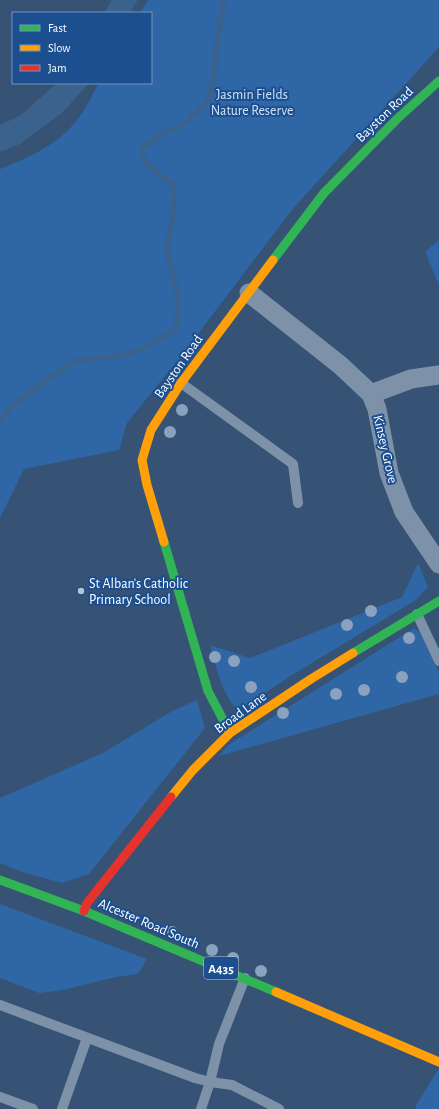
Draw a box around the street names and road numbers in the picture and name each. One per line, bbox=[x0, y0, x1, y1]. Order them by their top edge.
street label: Bayston Road bbox=[353, 84, 416, 145]
street label: Bayston Road bbox=[152, 333, 206, 401]
street label: Kinsey Grove bbox=[370, 414, 400, 485]
street label: Broad Lane bbox=[212, 689, 269, 736]
street label: Alcester Road South bbox=[96, 896, 201, 952]
road number: A435 bbox=[204, 957, 238, 979]

